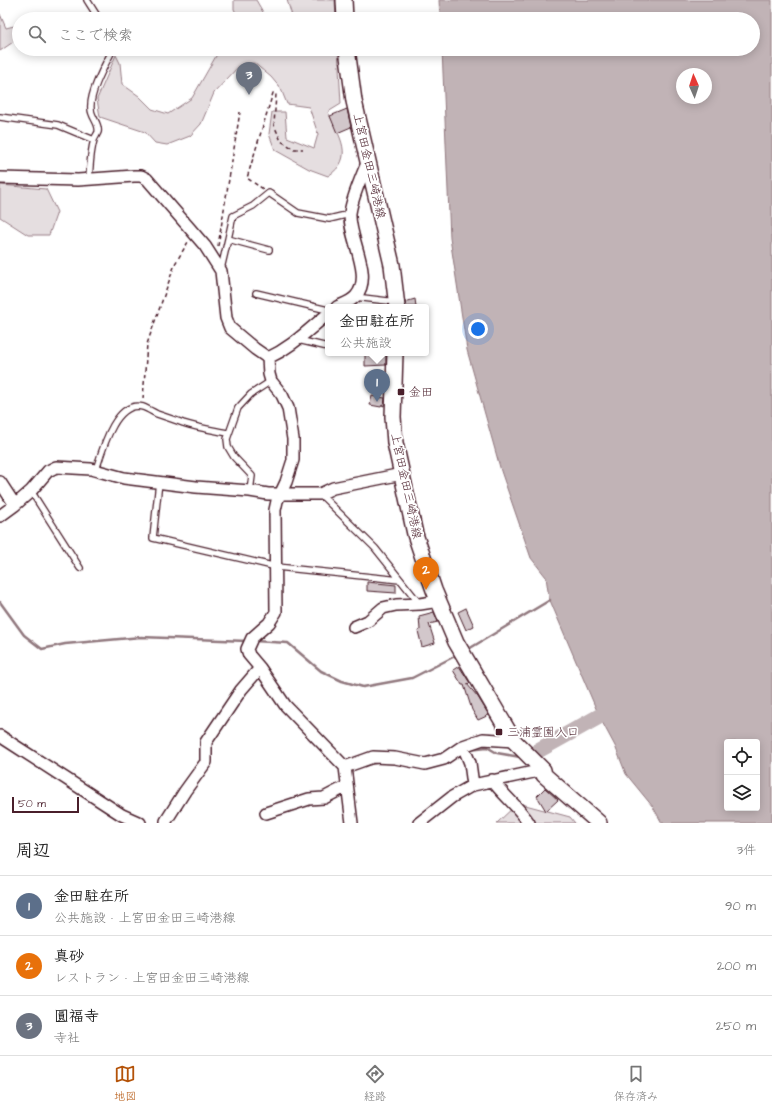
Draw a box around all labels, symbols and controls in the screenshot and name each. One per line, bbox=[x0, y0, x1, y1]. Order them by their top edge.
search box bbox=[12, 12, 760, 56]
icon: search bbox=[26, 23, 48, 45]
text: ここで検索 bbox=[58, 25, 133, 46]
pin: 3 bbox=[236, 62, 262, 95]
north arrow bbox=[676, 68, 712, 104]
street label: 上宮田金田三崎港線 bbox=[349, 111, 389, 221]
popup bbox=[325, 304, 429, 356]
text: 金田駐在所 bbox=[339, 311, 415, 332]
your location bbox=[468, 319, 488, 339]
text: 公共施設 bbox=[339, 334, 392, 352]
pin: 1 bbox=[364, 369, 390, 402]
place label: 金田 bbox=[409, 384, 433, 401]
marker: 金田 bbox=[396, 387, 406, 397]
street label: 上宮田金田三崎港線 bbox=[386, 431, 426, 541]
pin: 2 bbox=[413, 557, 439, 590]
place label: 三浦霊園入口 bbox=[507, 724, 579, 741]
marker: 三浦霊園入口 bbox=[494, 727, 504, 737]
map controls bbox=[724, 739, 760, 811]
button: locate bbox=[724, 739, 760, 775]
button: layers bbox=[724, 775, 760, 811]
scale bar bbox=[12, 795, 79, 814]
text: 50 m bbox=[18, 796, 46, 811]
text: 周辺 bbox=[16, 839, 50, 863]
text: 3件 bbox=[736, 841, 756, 859]
text: 金田駐在所 bbox=[54, 886, 129, 907]
text: 1 bbox=[28, 897, 30, 915]
text: 90 m bbox=[725, 897, 756, 915]
text: 公共施設 · 上宮田金田三崎港線 bbox=[54, 909, 235, 927]
text: 真砂 bbox=[54, 946, 84, 967]
text: 2 bbox=[25, 957, 33, 975]
text: 200 m bbox=[717, 957, 756, 975]
text: レストラン · 上宮田金田三崎港線 bbox=[54, 969, 249, 987]
text: 圓福寺 bbox=[54, 1006, 99, 1027]
text: 3 bbox=[26, 1017, 32, 1035]
text: 250 m bbox=[716, 1017, 756, 1035]
text: 寺社 bbox=[54, 1029, 80, 1047]
tab: 地図 bbox=[114, 1063, 136, 1104]
tab: 経路 bbox=[364, 1063, 386, 1104]
tab: 保存済み bbox=[614, 1063, 658, 1104]

